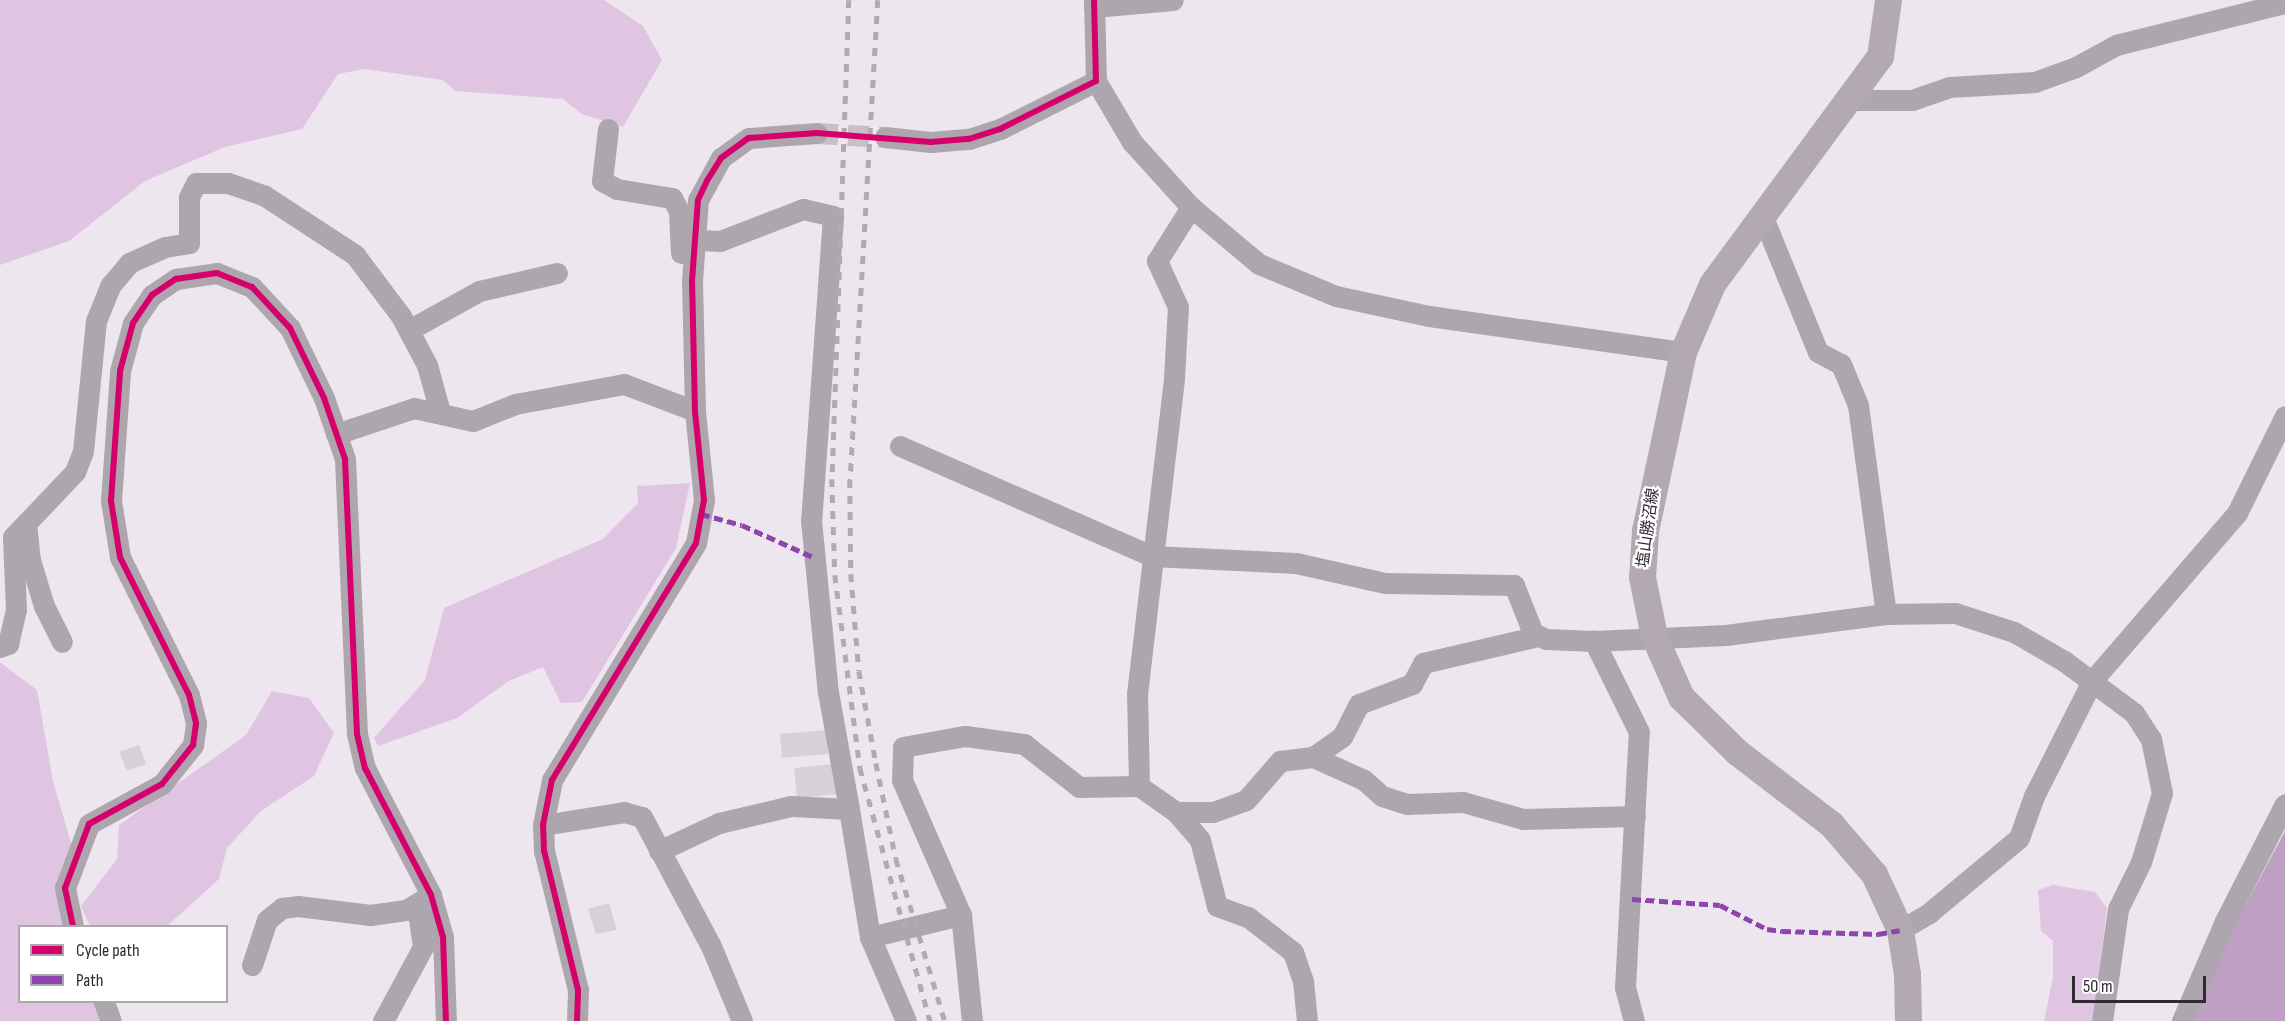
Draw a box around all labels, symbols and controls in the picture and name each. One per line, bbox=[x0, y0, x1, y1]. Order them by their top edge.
street label: 塩山勝沼線 bbox=[1634, 487, 1664, 569]
legend bbox=[18, 925, 228, 1003]
text: Cycle path bbox=[76, 940, 140, 961]
scale bar bbox=[2075, 964, 2208, 1002]
text: Path bbox=[76, 970, 104, 991]
text: 50 m bbox=[2083, 976, 2113, 997]

